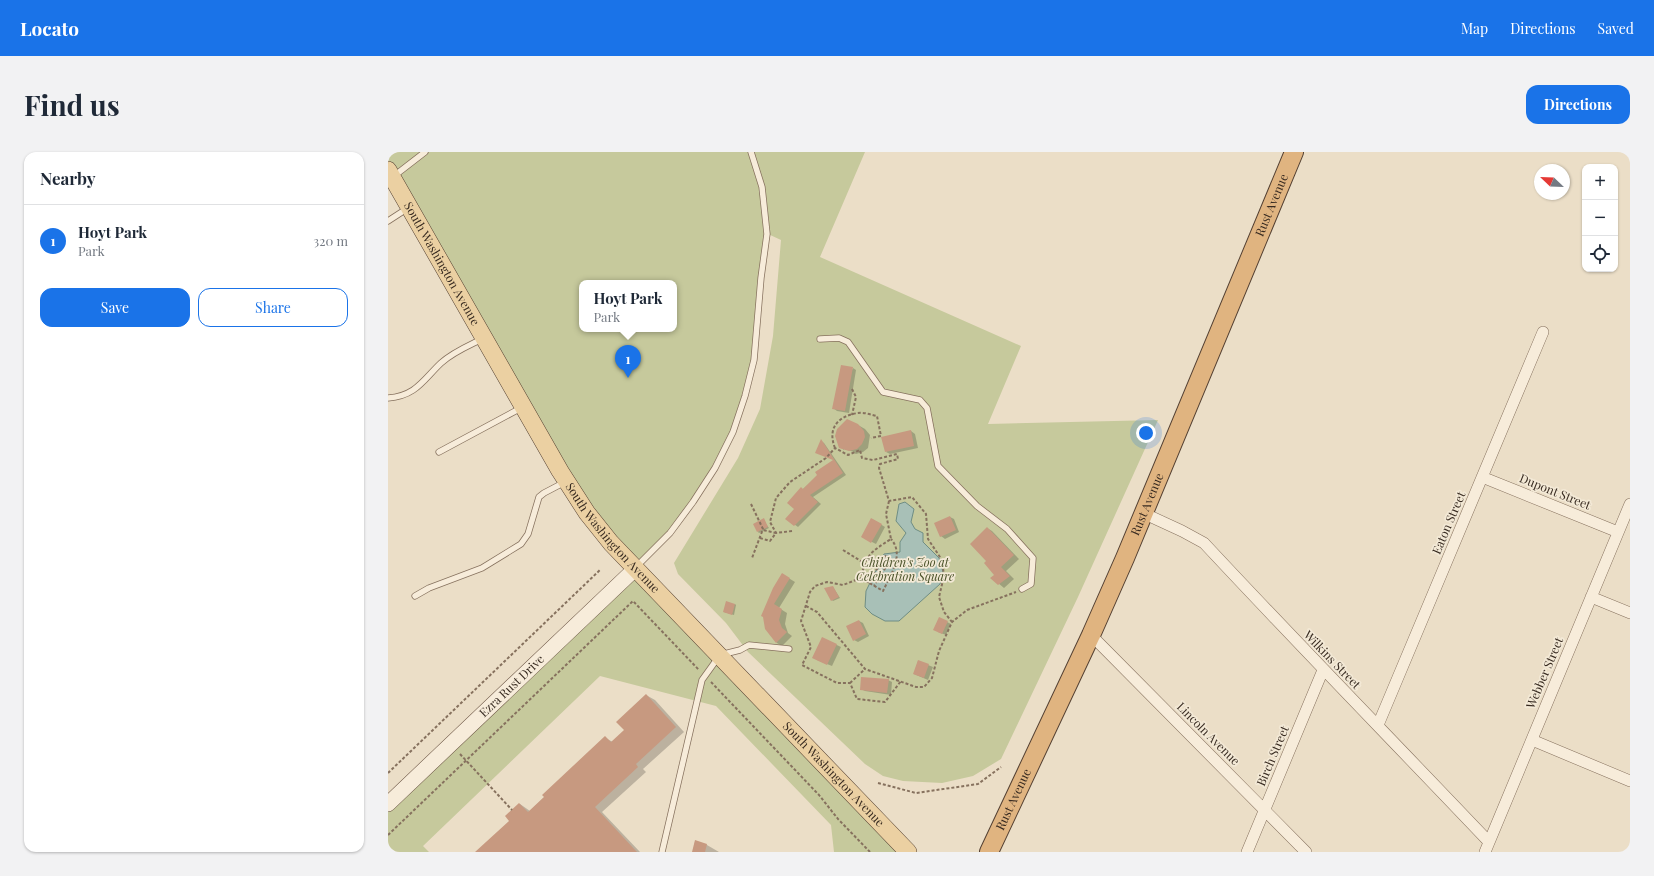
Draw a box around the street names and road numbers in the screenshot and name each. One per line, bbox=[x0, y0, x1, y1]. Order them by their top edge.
street label: Rust Avenue bbox=[1251, 171, 1291, 239]
street label: South Washington Avenue bbox=[401, 199, 484, 328]
street label: Dupont Street bbox=[1517, 469, 1594, 513]
street label: Rust Avenue bbox=[1126, 470, 1167, 538]
street label: South Washington Avenue bbox=[562, 479, 664, 596]
street label: Eaton Street bbox=[1428, 488, 1469, 556]
street label: Wilkins Street bbox=[1300, 626, 1365, 693]
street label: Webber Street bbox=[1521, 634, 1567, 712]
street label: Ezra Rust Drive bbox=[475, 651, 547, 720]
street label: Lincoln Avenue bbox=[1174, 698, 1244, 768]
street label: South Washington Avenue bbox=[780, 718, 888, 830]
street label: Birch Street bbox=[1252, 722, 1292, 788]
street label: Rust Avenue bbox=[991, 766, 1034, 833]

